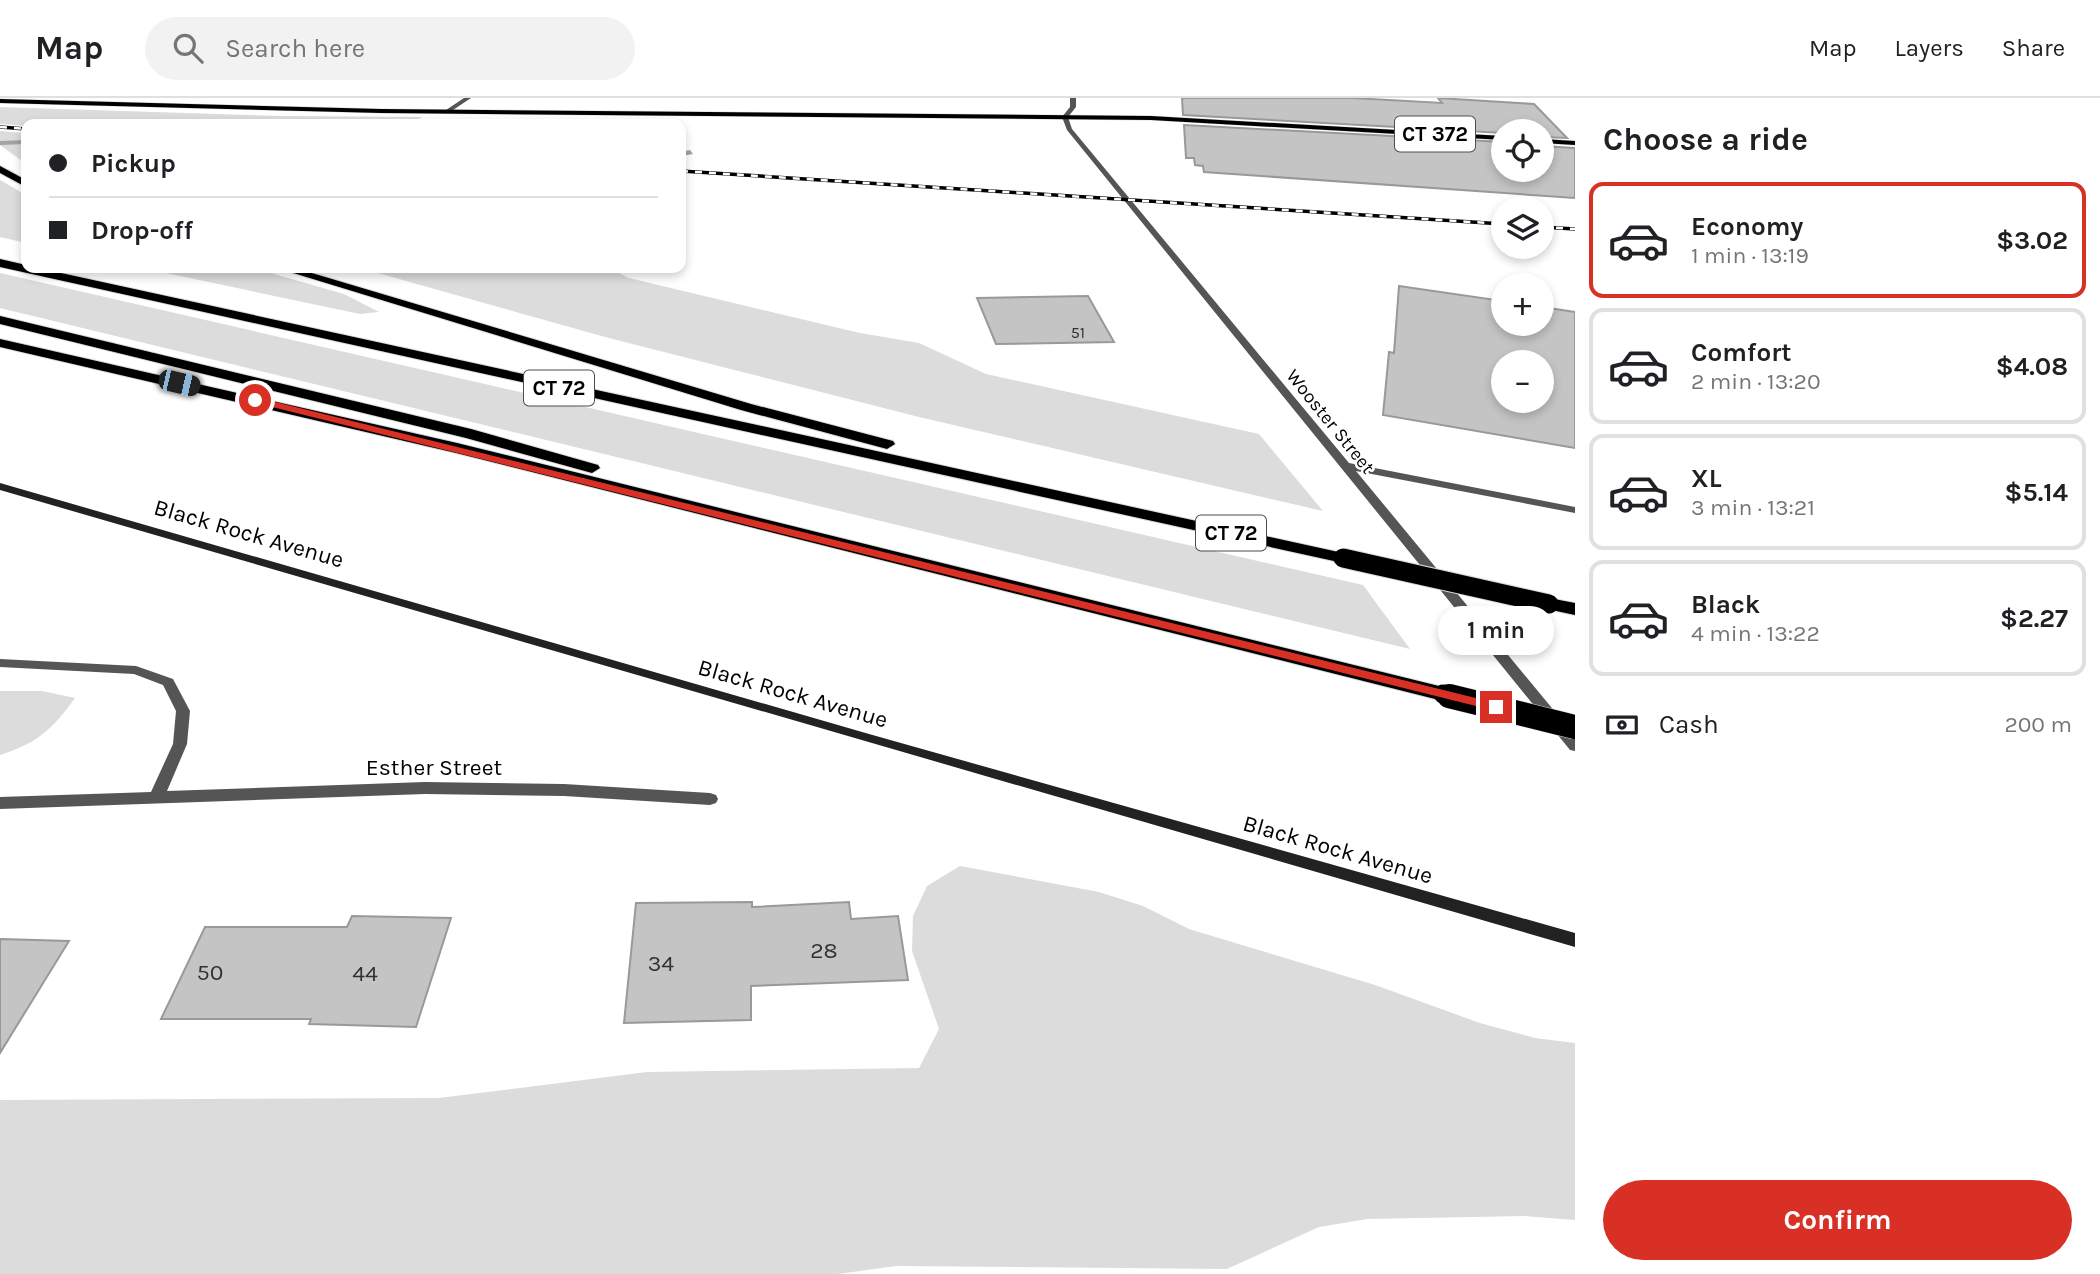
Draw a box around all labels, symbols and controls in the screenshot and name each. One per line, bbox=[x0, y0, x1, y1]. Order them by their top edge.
search box bbox=[145, 17, 635, 80]
text: Map bbox=[35, 29, 103, 67]
icon: search bbox=[169, 29, 207, 67]
text: Search here bbox=[225, 33, 365, 64]
text: Map bbox=[1809, 34, 1857, 62]
text: Layers bbox=[1895, 34, 1964, 62]
text: Share bbox=[2002, 34, 2065, 62]
road number: CT 372 bbox=[1395, 117, 1475, 152]
map controls bbox=[1491, 119, 1554, 413]
button: locate bbox=[1491, 119, 1554, 182]
text: Choose a ride bbox=[1603, 121, 1808, 158]
text: Pickup bbox=[91, 148, 176, 179]
button: layers bbox=[1491, 196, 1554, 259]
icon: car bbox=[1607, 209, 1670, 272]
text: Economy bbox=[1691, 211, 1803, 242]
text: Drop-off bbox=[91, 215, 193, 246]
text: $3.02 bbox=[1996, 225, 2068, 256]
text: 1 min · 13:19 bbox=[1691, 242, 1809, 269]
button: + bbox=[1491, 273, 1554, 336]
house number: 51 bbox=[1071, 323, 1085, 342]
icon: car bbox=[1607, 335, 1670, 398]
text: Comfort bbox=[1691, 337, 1792, 368]
button: − bbox=[1491, 350, 1554, 413]
text: $4.08 bbox=[1996, 351, 2068, 382]
street label: Wooster Street bbox=[1282, 365, 1379, 478]
car bbox=[157, 368, 202, 398]
text: 2 min · 13:20 bbox=[1691, 368, 1821, 395]
road number: CT 72 bbox=[524, 370, 594, 406]
route start bbox=[239, 384, 271, 416]
icon: car bbox=[1607, 461, 1670, 524]
text: XL bbox=[1691, 463, 1722, 494]
text: $5.14 bbox=[2005, 477, 2068, 508]
street label: Black Rock Avenue bbox=[151, 493, 347, 574]
text: 3 min · 13:21 bbox=[1691, 494, 1815, 521]
road number: CT 72 bbox=[1196, 516, 1266, 550]
icon: car bbox=[1607, 587, 1670, 650]
text: Black bbox=[1691, 589, 1760, 620]
text: $2.27 bbox=[2000, 603, 2068, 634]
callout: 1 min bbox=[1438, 606, 1554, 654]
text: 1 min bbox=[1467, 617, 1525, 644]
text: 4 min · 13:22 bbox=[1691, 620, 1820, 647]
street label: Black Rock Avenue bbox=[695, 653, 891, 734]
route end bbox=[1480, 691, 1512, 723]
icon: cash bbox=[1603, 706, 1641, 744]
text: Cash bbox=[1659, 709, 1719, 740]
text: 200 m bbox=[2004, 711, 2072, 738]
street label: Esther Street bbox=[366, 754, 502, 781]
street label: Black Rock Avenue bbox=[1240, 809, 1436, 890]
house number: 28 bbox=[810, 937, 838, 964]
house number: 34 bbox=[648, 950, 674, 977]
house number: 50 bbox=[197, 959, 223, 986]
house number: 44 bbox=[352, 960, 378, 987]
button: Confirm bbox=[1603, 1180, 2072, 1260]

